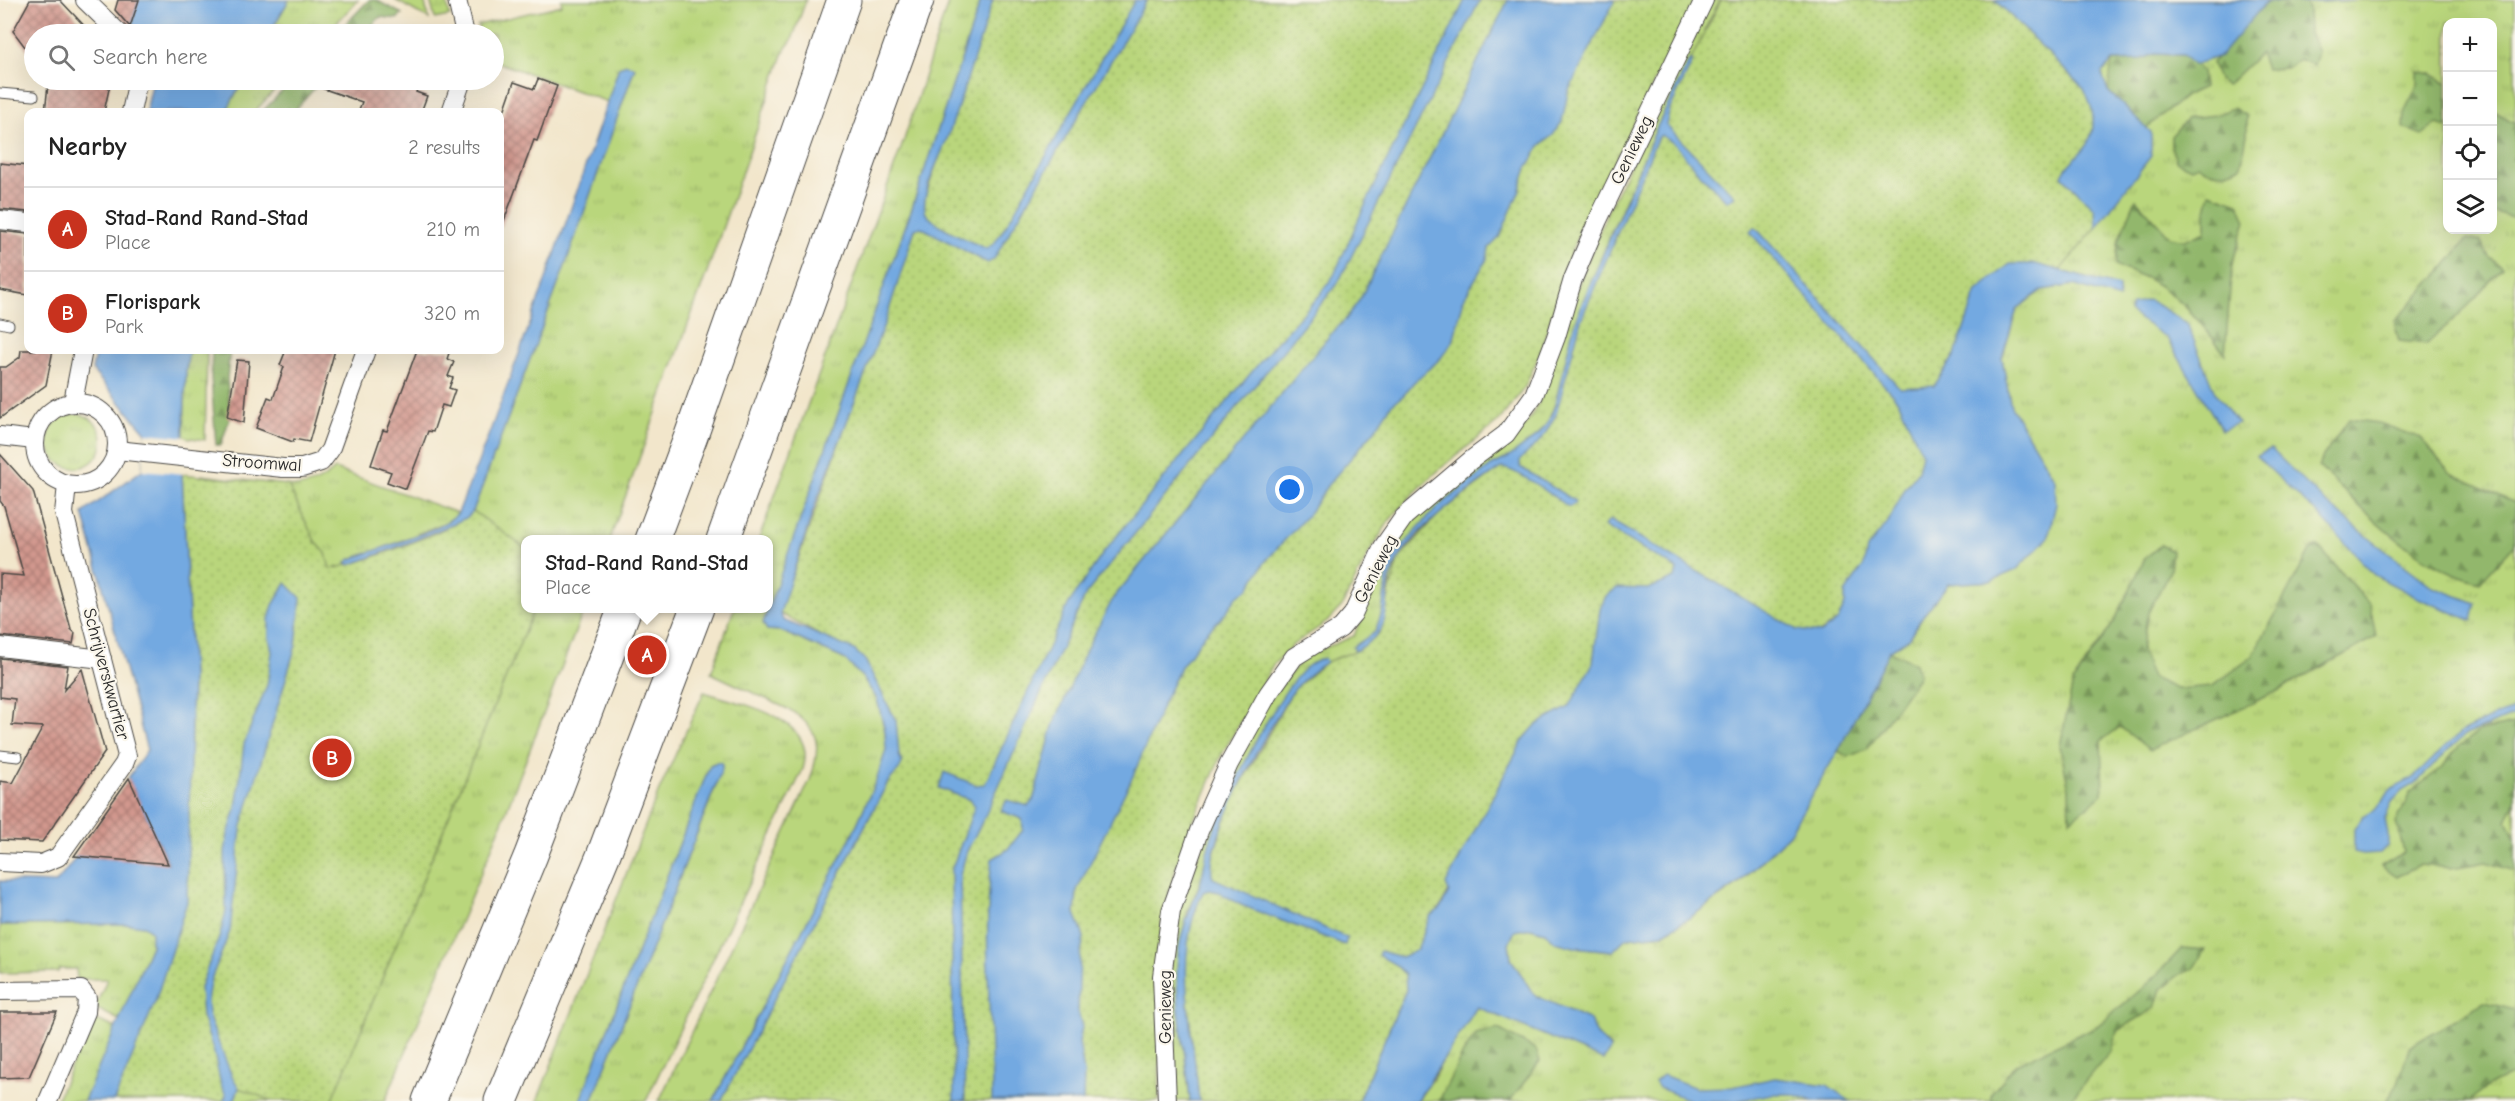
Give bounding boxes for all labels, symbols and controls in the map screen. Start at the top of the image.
map controls [2443,18,2497,234]
button: + [2443,18,2497,72]
search box [24,24,504,90]
icon: search [45,41,78,74]
text: Search here [93,44,208,70]
button: − [2443,72,2497,126]
street label: Genieweg [1606,112,1658,188]
button: locate [2443,126,2497,180]
text: Nearby [48,132,127,162]
text: 2 results [408,136,480,159]
button: layers [2443,180,2497,234]
text: Stad-Rand Rand-Stad [105,205,308,231]
text: A [62,218,73,241]
text: 210 m [426,218,480,241]
text: Place [105,231,151,254]
text: Florispark [105,289,200,315]
text: B [61,302,74,325]
text: 320 m [424,302,480,325]
text: Park [105,315,143,338]
street label: Stroomwal [222,450,302,476]
your location [1275,475,1304,504]
street label: Genieweg [1350,531,1402,607]
popup [521,535,773,613]
text: Stad-Rand Rand-Stad [545,550,749,576]
text: Place [545,576,591,599]
street label: Schrijverskwartier [78,606,134,743]
pin: A [628,632,666,678]
pin: B [312,736,352,780]
street label: Genieweg [1155,970,1176,1044]

